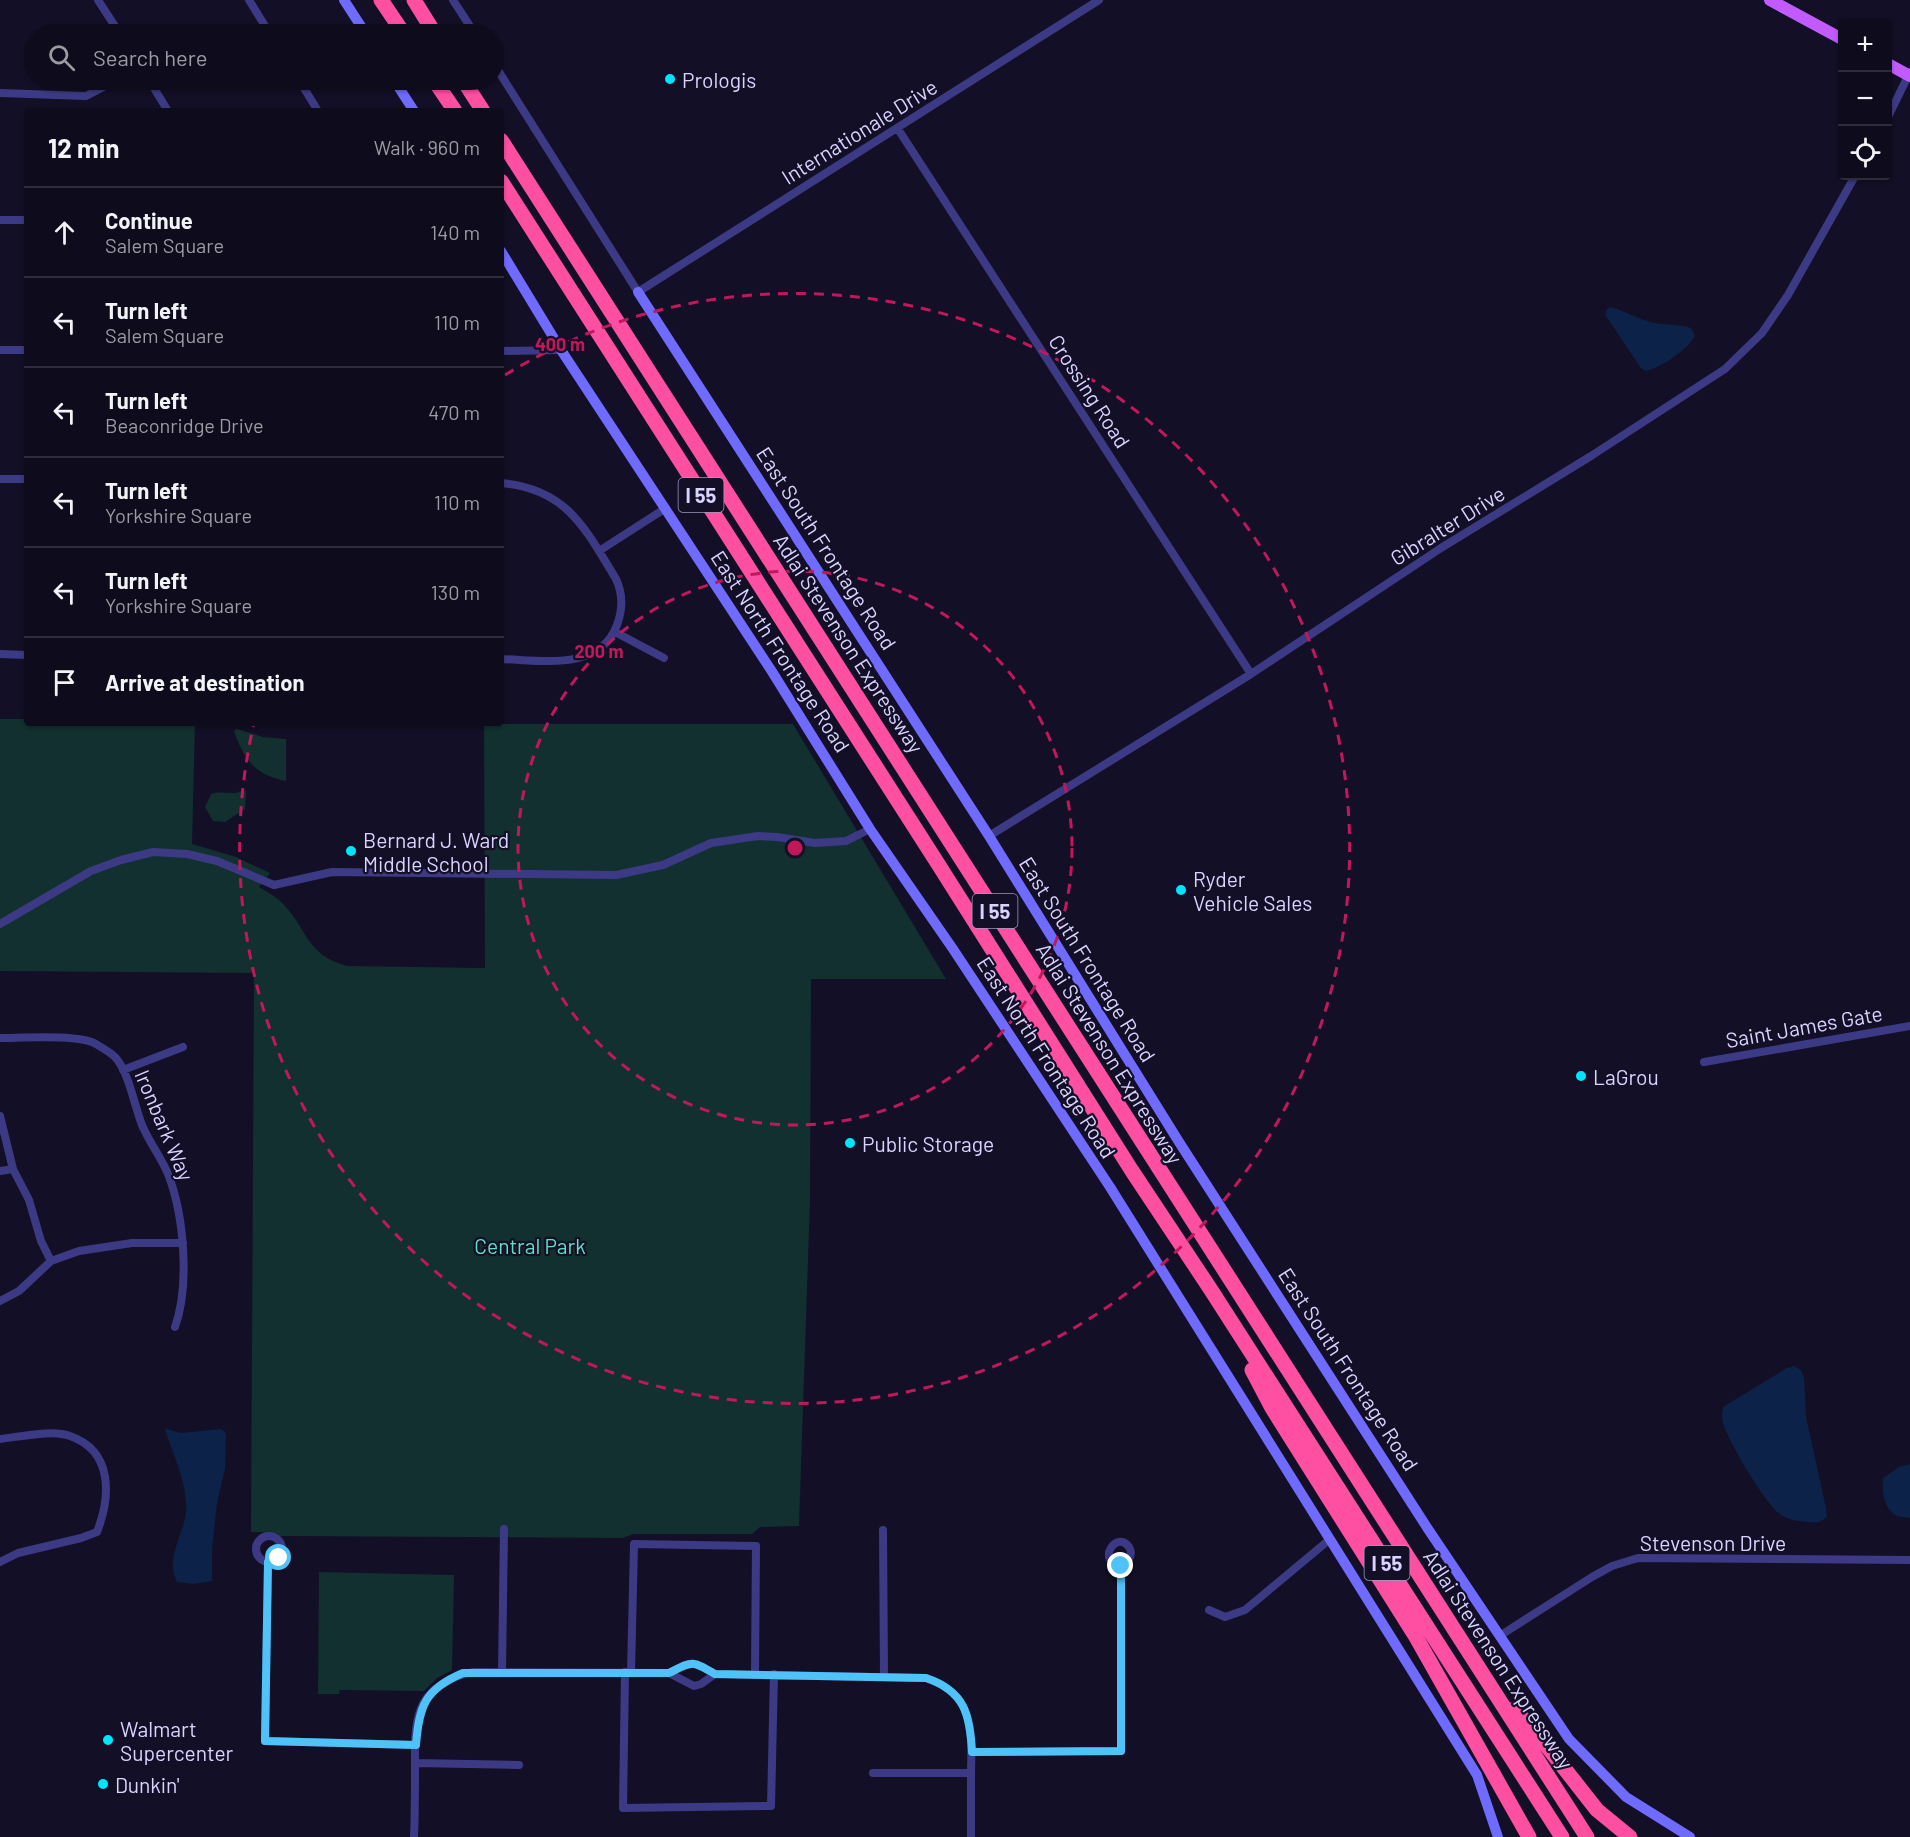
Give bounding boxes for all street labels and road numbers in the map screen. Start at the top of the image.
street label: Internationale Drive [777,73,941,189]
street label: Crossing Road [1044,330,1136,452]
street label: East South Frontage Road [752,442,902,654]
road number: I 55 [678,478,724,512]
street label: Gibralter Drive [1385,480,1509,570]
street label: Adlai Stevenson Expressway [769,529,929,757]
street label: East North Frontage Road [706,545,856,757]
street label: East South Frontage Road [1015,852,1161,1066]
road number: I 55 [972,894,1018,928]
street label: Adlai Stevenson Expressway [1032,938,1189,1168]
street label: East North Frontage Road [972,951,1122,1163]
street label: Saint James Gate [1724,1000,1884,1052]
street label: Ironbark Way [130,1066,200,1184]
street label: East South Frontage Road [1274,1263,1424,1475]
street label: Stevenson Drive [1640,1530,1786,1555]
street label: Adlai Stevenson Expressway [1419,1545,1579,1773]
road number: I 55 [1364,1546,1410,1580]

